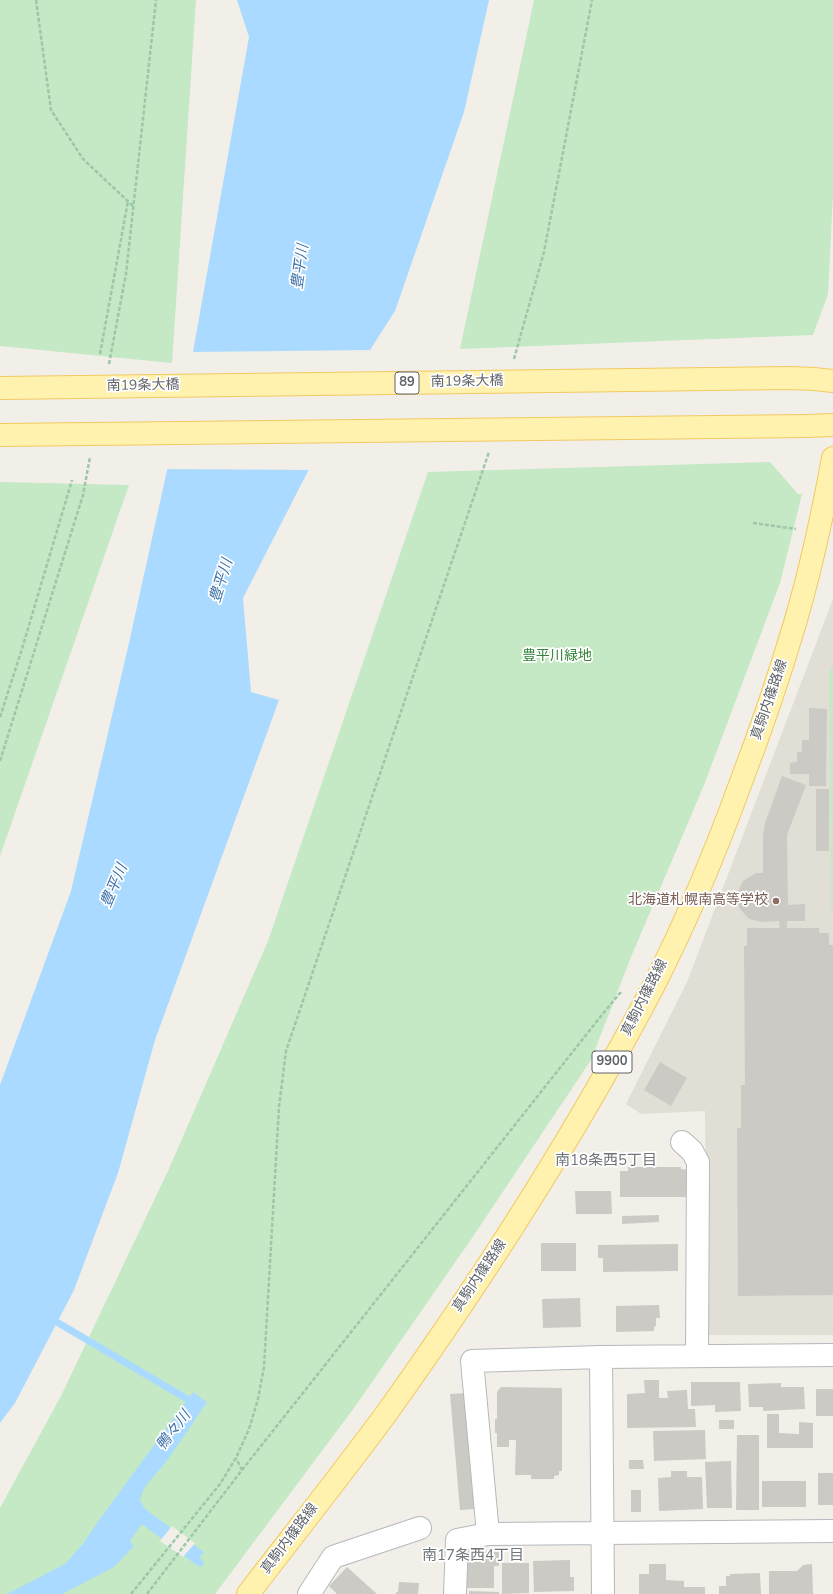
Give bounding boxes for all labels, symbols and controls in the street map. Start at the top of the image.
water label: 豊平川 [289,243,313,291]
road number: 89 [395,372,419,394]
street label: 南19条大橋 [430,373,504,391]
street label: 南19条大橋 [106,377,180,395]
water label: 豊平川 [207,557,237,605]
park label: 豊平川緑地 [522,649,592,665]
street label: 真駒内篠路線 [748,658,792,742]
water label: 豊平川 [98,862,132,910]
place label: 北海道札幌南高等学校 [628,893,768,909]
marker: 北海道札幌南高等学校 [771,896,781,906]
street label: 真駒内篠路線 [618,957,672,1039]
road number: 9900 [592,1051,632,1073]
district label: 南18条西5丁目 [555,1152,657,1170]
street label: 真駒内篠路線 [450,1236,510,1316]
water label: 鴨々川 [153,1408,195,1454]
street label: 真駒内篠路線 [258,1500,322,1578]
district label: 南17条西4丁目 [422,1547,524,1565]

